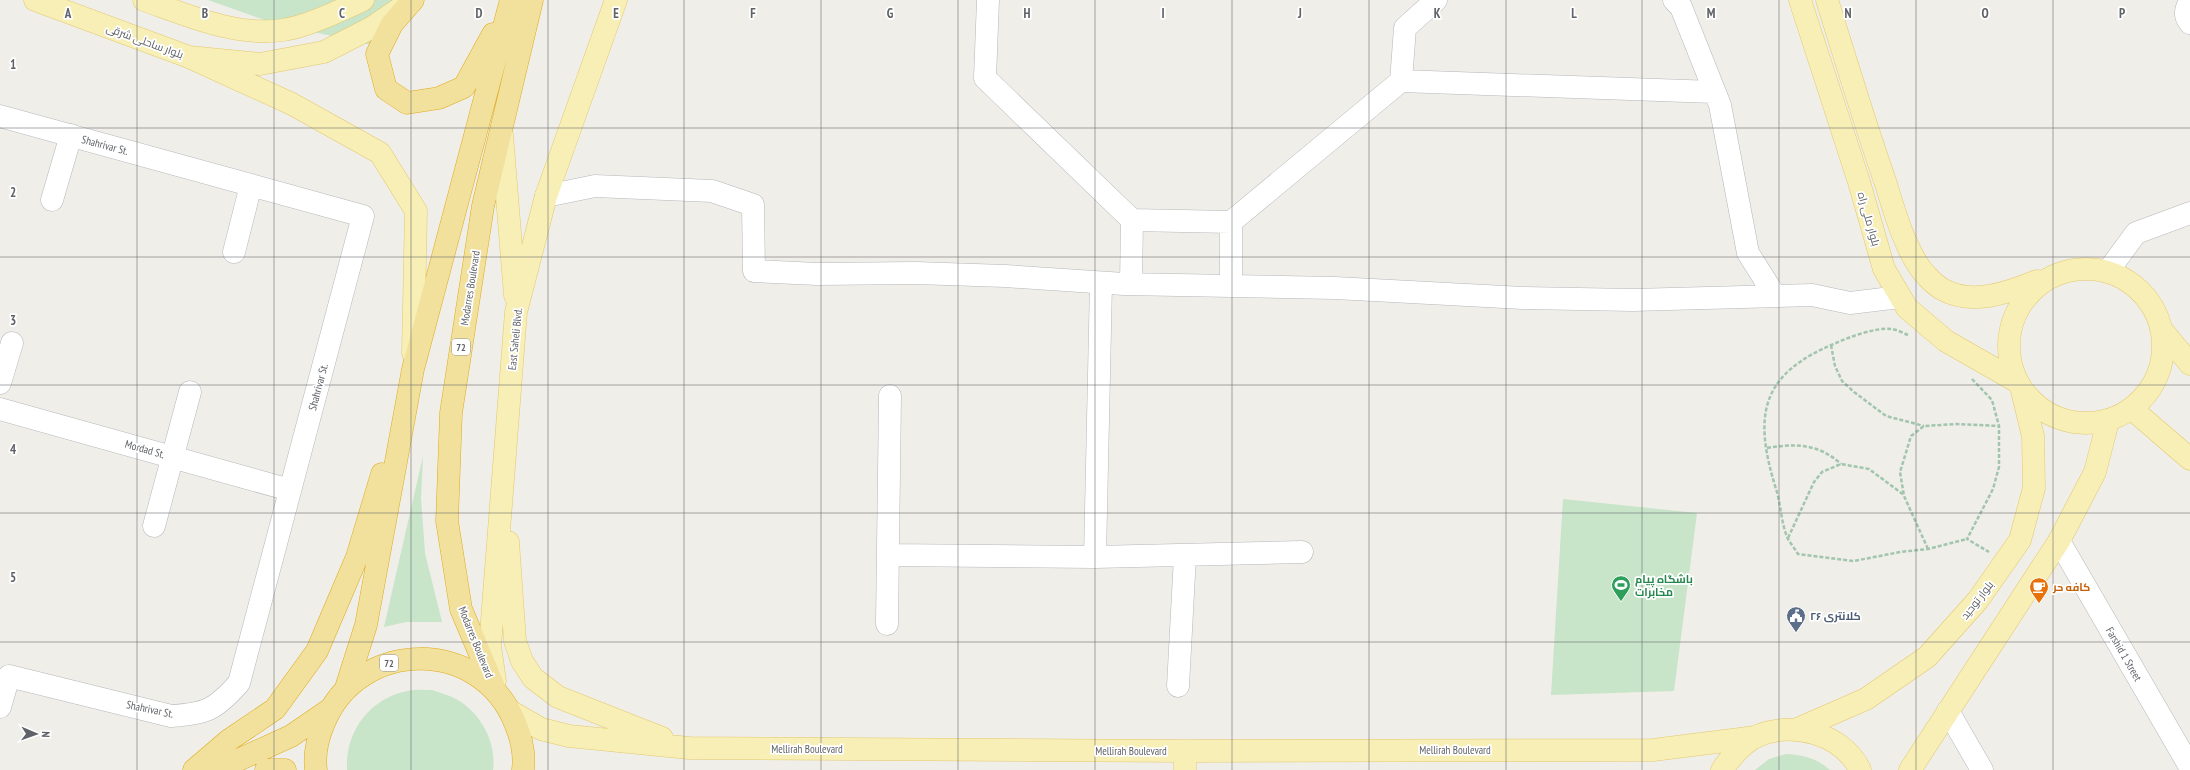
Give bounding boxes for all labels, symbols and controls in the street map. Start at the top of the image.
text: A [64,5,72,22]
text: B [202,5,208,22]
text: C [339,5,345,22]
text: D [476,5,483,22]
text: E [613,5,619,22]
text: F [750,5,756,22]
text: G [887,5,894,22]
text: H [1024,5,1031,22]
text: I [1161,5,1165,22]
text: J [1297,5,1302,22]
text: K [1434,5,1441,22]
text: L [1571,5,1577,22]
text: M [1707,5,1716,22]
text: N [1844,5,1852,22]
text: O [1981,5,1989,22]
text: P [2119,5,2125,22]
street label: بلوار ساحلی شرقی [104,21,186,61]
text: 1 [10,56,16,73]
street label: Shahrivar St. [80,132,130,158]
text: 2 [10,184,16,201]
street label: بلوار ملی راه [1855,190,1883,248]
street label: Modarres Boulevard [457,249,483,326]
street label: East Saheli Blvd. [505,307,525,371]
text: 3 [10,312,16,329]
road number: 72 [452,339,470,355]
street label: Shahrivar St. [305,362,331,412]
street label: Mordad St. [123,437,167,461]
text: 4 [10,441,17,458]
text: 5 [10,569,16,586]
place label: باشگاه پیام مخابرات [1635,572,1693,599]
sports icon: باشگاه پیام مخابرات [1610,574,1632,602]
cafe icon: کافه حر [2028,576,2050,604]
street label: بلوار توحید [1958,578,1997,622]
place label: کافه حر [2052,580,2090,594]
street label: Modarres Boulevard [455,604,497,680]
public building icon: کلانتری ۲۶ [1785,605,1807,633]
place label: کلانتری ۲۶ [1810,609,1861,623]
street label: Farshid 1 Street [2103,624,2145,684]
road number: 72 [380,655,398,671]
street label: Shahrivar St. [125,697,175,721]
north arrow [16,714,56,754]
text: N [39,731,53,738]
street label: Mellirah Boulevard [771,742,843,756]
street label: Mellirah Boulevard [1419,743,1491,757]
street label: Mellirah Boulevard [1095,744,1167,758]

